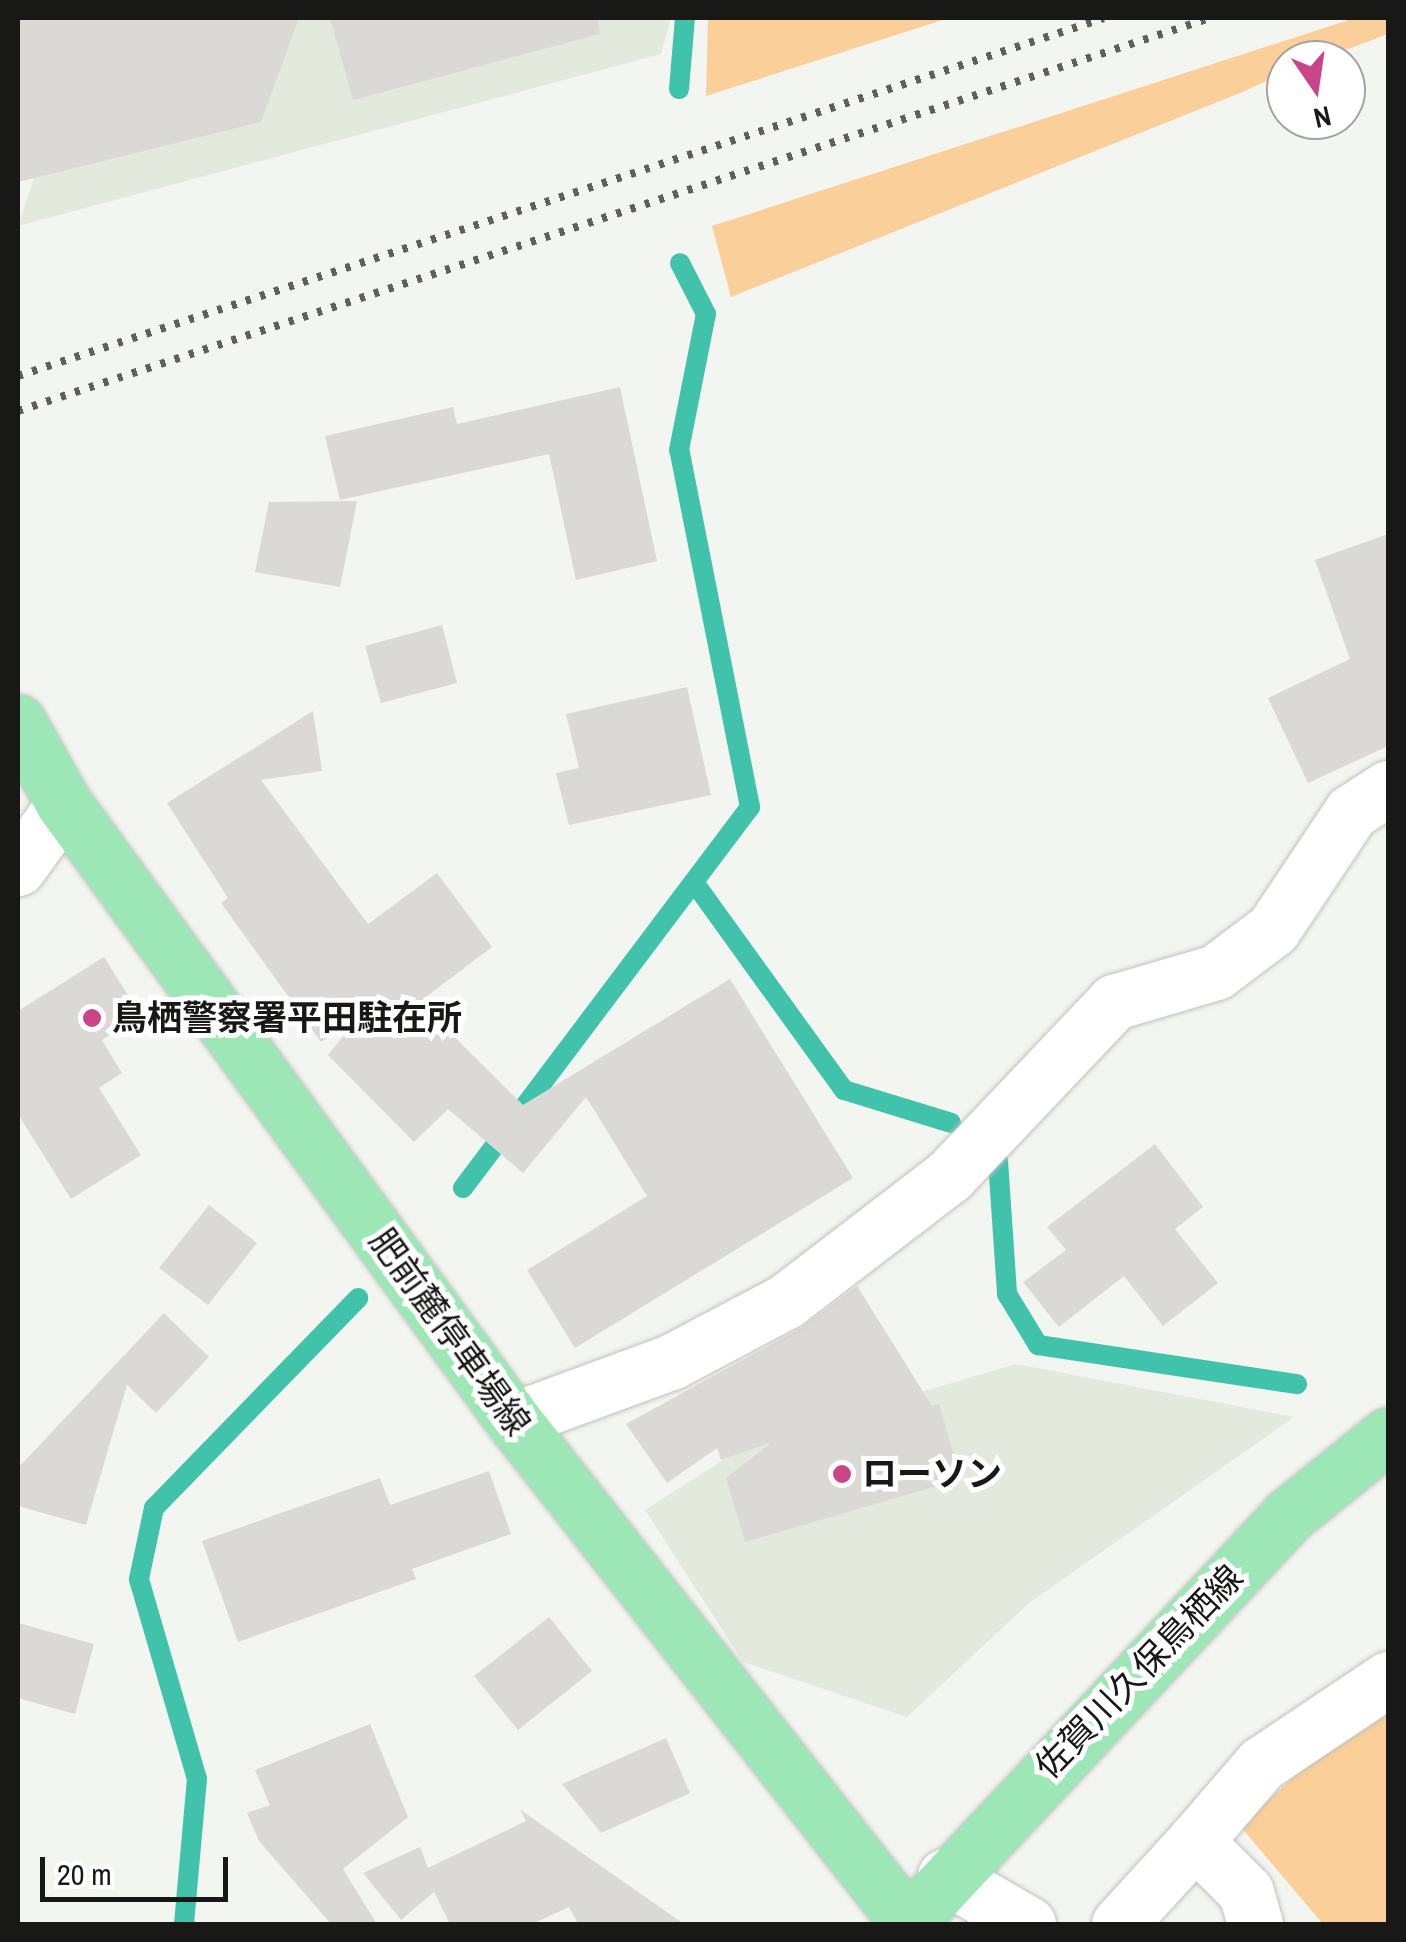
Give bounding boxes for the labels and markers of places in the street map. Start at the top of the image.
place label: 鳥栖警察署平田駐在所 [112,997,462,1039]
marker: 鳥栖警察署平田駐在所 [81,1007,103,1029]
place label: ローソン [862,1453,1002,1495]
marker: ローソン [831,1463,853,1485]

